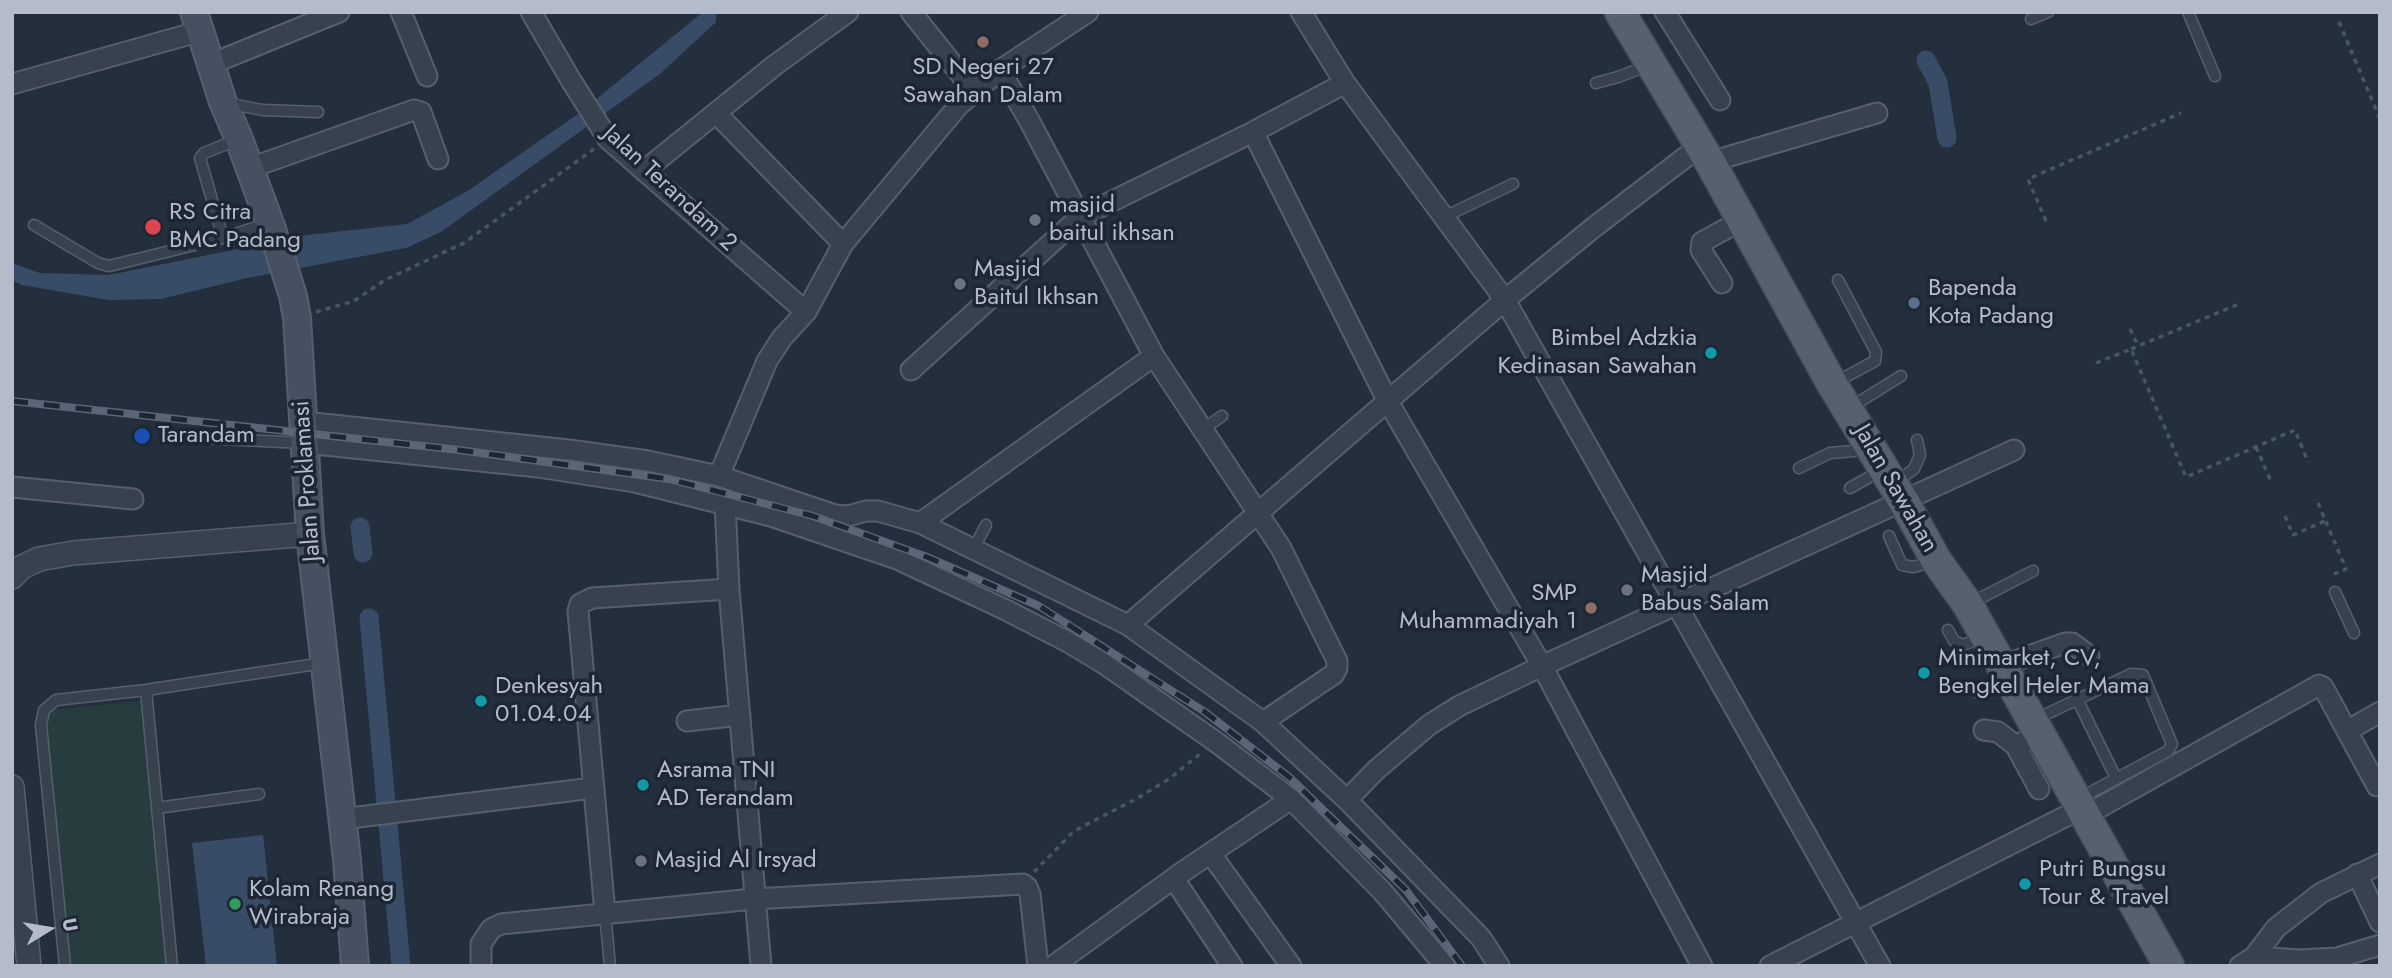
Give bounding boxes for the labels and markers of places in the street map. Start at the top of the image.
marker: SD Negeri 27 Sawahan Dalam [975,34,991,50]
place label: SD Negeri 27 Sawahan Dalam [903,54,1063,110]
place label: masjid baitul ikhsan [1049,192,1175,248]
place label: RS Citra BMC Padang [169,199,301,255]
marker: masjid baitul ikhsan [1027,212,1043,228]
marker: RS Citra BMC Padang [143,217,163,237]
place label: Masjid Baitul Ikhsan [974,256,1099,312]
place label: Bapenda Kota Padang [1928,275,2054,331]
marker: Masjid Baitul Ikhsan [952,276,968,292]
marker: Bapenda Kota Padang [1906,295,1922,311]
place label: Bimbel Adzkia Kedinasan Sawahan [1498,325,1697,381]
marker: Bimbel Adzkia Kedinasan Sawahan [1703,345,1719,361]
place label: Tarandam [158,422,255,450]
marker: Tarandam [132,426,152,446]
place label: Masjid Babus Salam [1641,562,1770,618]
place label: SMP Muhammadiyah 1 [1399,580,1577,636]
marker: Masjid Babus Salam [1619,582,1635,598]
marker: SMP Muhammadiyah 1 [1583,600,1599,616]
place label: Minimarket, CV, Bengkel Heler Mama [1938,645,2149,701]
marker: Minimarket, CV, Bengkel Heler Mama [1916,665,1932,681]
place label: Denkesyah 01.04.04 [495,673,603,729]
marker: Denkesyah 01.04.04 [473,693,489,709]
place label: Asrama TNI AD Terandam [657,757,794,813]
marker: Asrama TNI AD Terandam [635,777,651,793]
place label: Masjid Al Irsyad [655,847,817,875]
marker: Masjid Al Irsyad [633,853,649,869]
place label: Putri Bungsu Tour & Travel [2039,856,2169,912]
place label: Kolam Renang Wirabraja [249,876,394,932]
marker: Putri Bungsu Tour & Travel [2017,876,2033,892]
marker: Kolam Renang Wirabraja [227,896,243,912]

